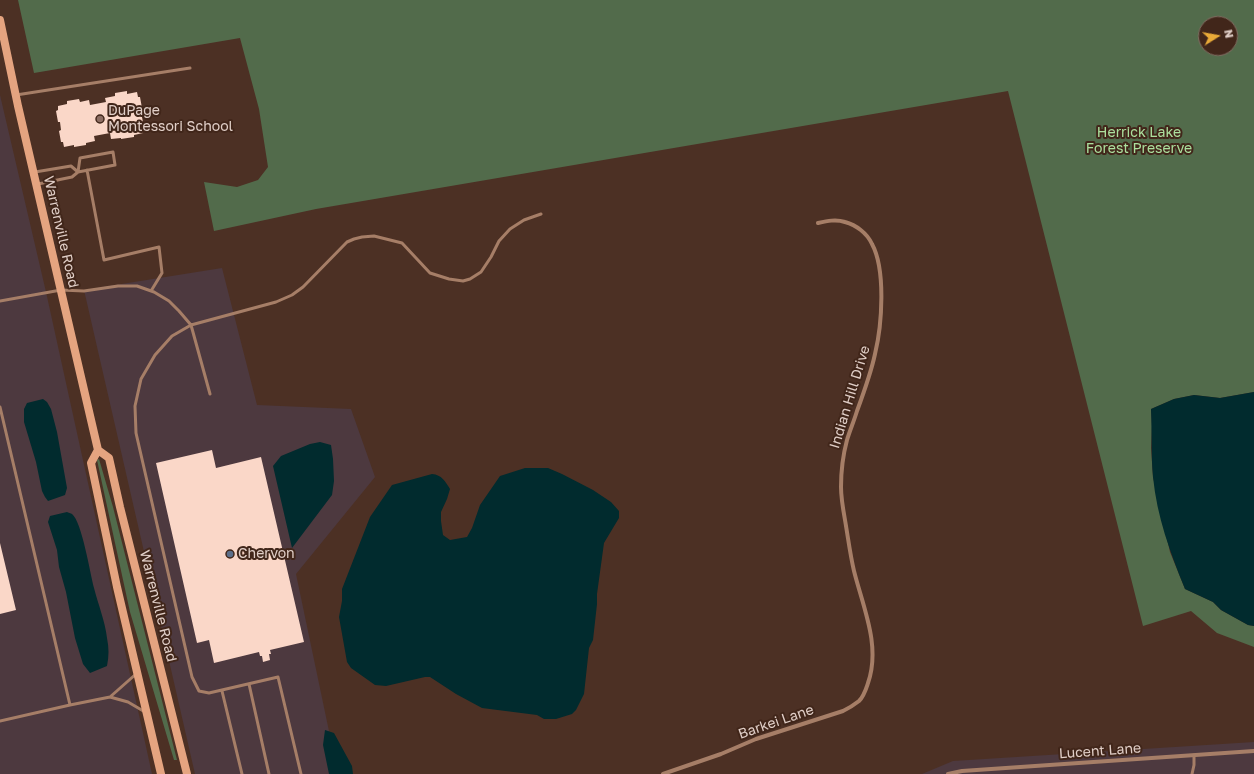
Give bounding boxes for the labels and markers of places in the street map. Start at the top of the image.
place label: DuPage Montessori School [108,103,233,136]
marker: DuPage Montessori School [95,114,105,124]
place label: Chervon [238,546,295,562]
marker: Chervon [225,549,235,559]

